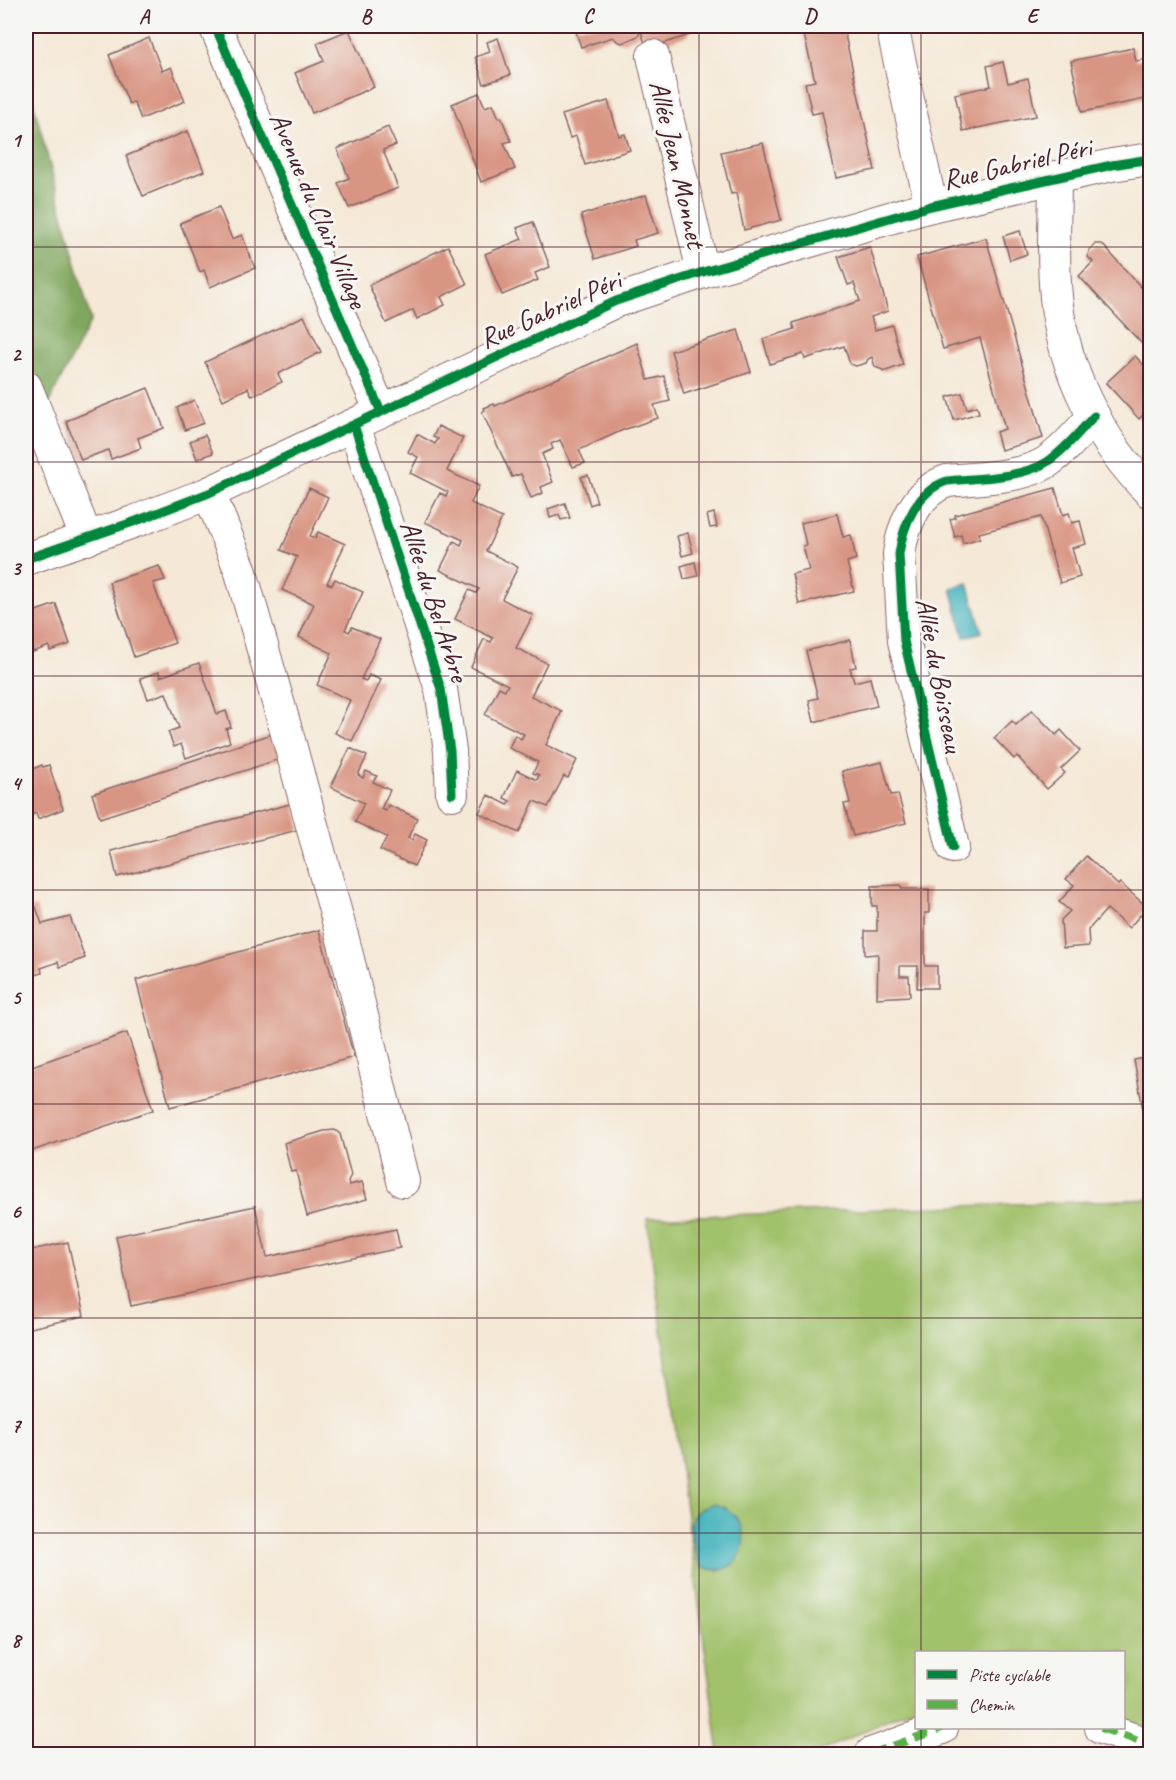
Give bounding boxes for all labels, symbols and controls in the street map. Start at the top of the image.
text: A [139,4,151,29]
text: B [361,4,373,29]
text: C [583,4,595,29]
text: D [804,4,818,29]
text: E [1027,4,1041,29]
street label: Allée Jean Monnet [642,77,715,254]
street label: Avenue du Clair Village [262,107,377,315]
text: 1 [12,128,23,153]
street label: Rue Gabriel Péri [939,128,1098,197]
street label: Rue Gabriel Péri [474,261,630,356]
text: 2 [12,342,23,367]
street label: Allée du Bel Arbre [393,516,478,688]
text: 3 [12,556,23,581]
street label: Allée du Boisseau [908,595,972,757]
text: 4 [12,771,24,796]
text: 5 [12,985,23,1010]
text: 6 [11,1199,22,1224]
text: 7 [12,1413,23,1438]
text: 8 [12,1628,24,1653]
legend [915,1651,1125,1729]
text: Piste cyclable [969,1664,1051,1686]
text: Chemin [969,1694,1015,1716]

